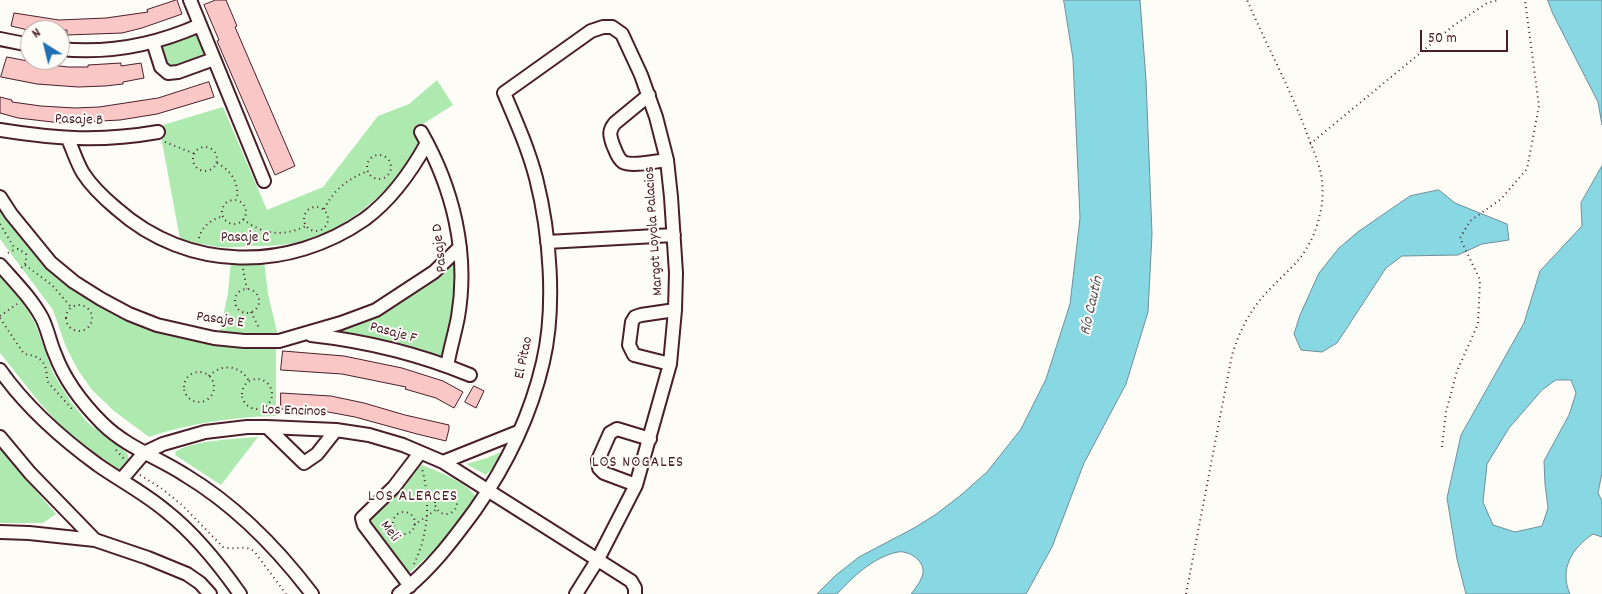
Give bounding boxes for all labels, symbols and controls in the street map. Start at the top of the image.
north arrow [20,20,70,70]
scale bar [1422,20,1510,52]
text: N [28,24,45,44]
text: 50 m [1428,28,1457,50]
street label: Pasaje B [55,111,103,131]
street label: Margot Loyola Palacios [642,166,668,296]
street label: Pasaje D [429,223,453,273]
street label: Pasaje C [221,230,269,248]
water label: Río Cautín [1077,275,1109,337]
street label: Pasaje E [195,309,245,333]
street label: Pasaje F [368,319,418,349]
street label: El Pitao [512,335,538,381]
street label: Los Encinos [261,402,327,422]
district label: LOS NOGALES [591,454,685,474]
district label: LOS ALERCES [367,488,459,508]
street label: Meli [375,518,403,546]

